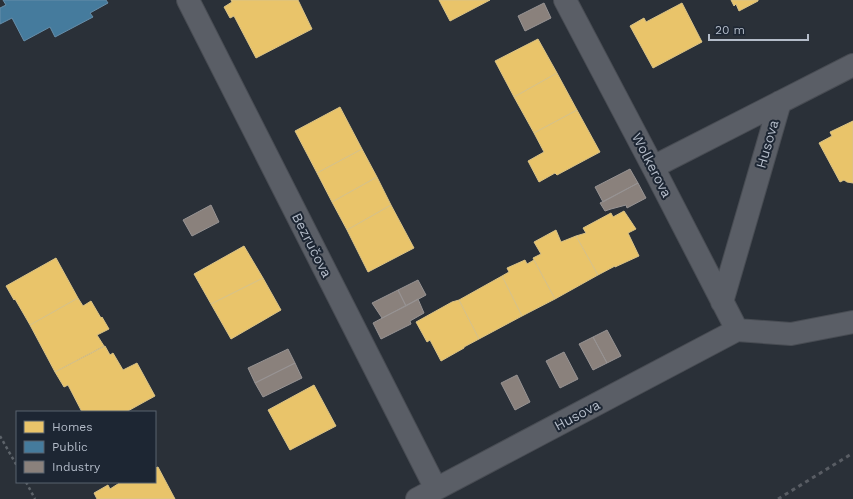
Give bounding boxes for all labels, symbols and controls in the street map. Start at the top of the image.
scale bar [709,16,808,42]
text: 20 m [715,23,745,37]
street label: Husova [752,118,782,170]
street label: Wolkerova [629,130,675,200]
street label: Bezručova [289,210,335,280]
street label: Husova [551,396,603,434]
legend [16,411,156,483]
text: Homes [52,420,93,434]
text: Public [52,440,88,454]
text: Industry [52,460,101,474]

